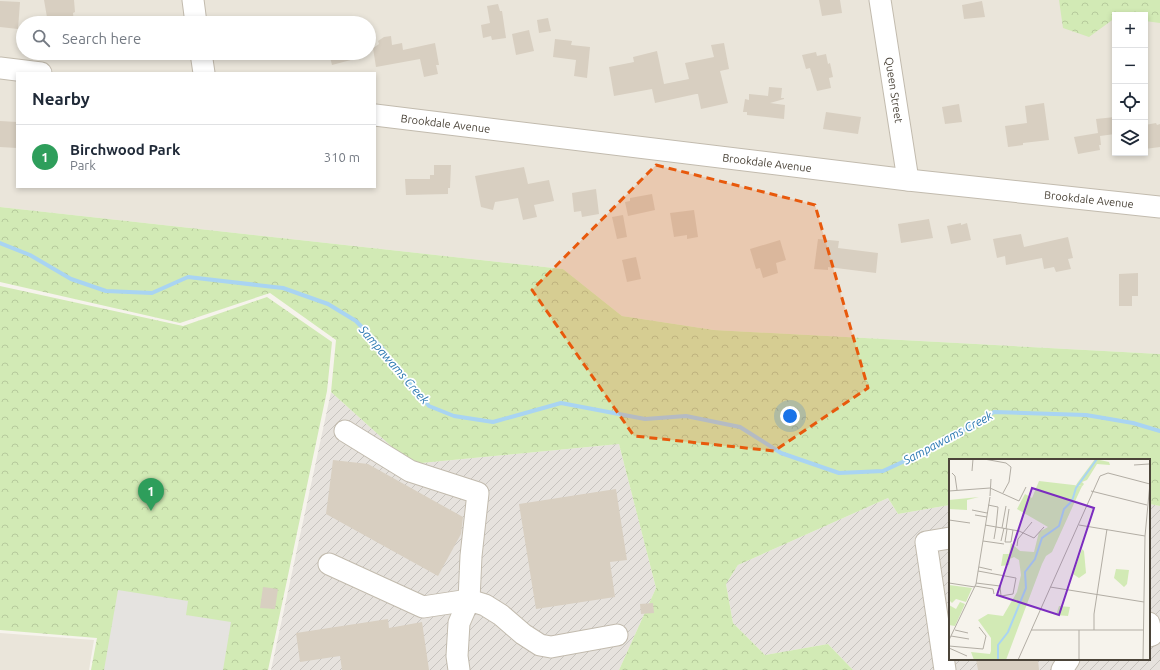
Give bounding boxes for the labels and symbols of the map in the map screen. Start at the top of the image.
street label: Queen Street [883,56,905,124]
street label: Brookdale Avenue [400,112,491,135]
street label: Brookdale Avenue [722,151,813,174]
street label: Brookdale Avenue [1044,189,1134,210]
water label: Sampawams Creek [356,322,432,407]
your location [780,406,800,426]
water label: Sampawams Creek [900,408,995,467]
inset map [949,459,1150,660]
pin: 1 [138,478,164,511]

